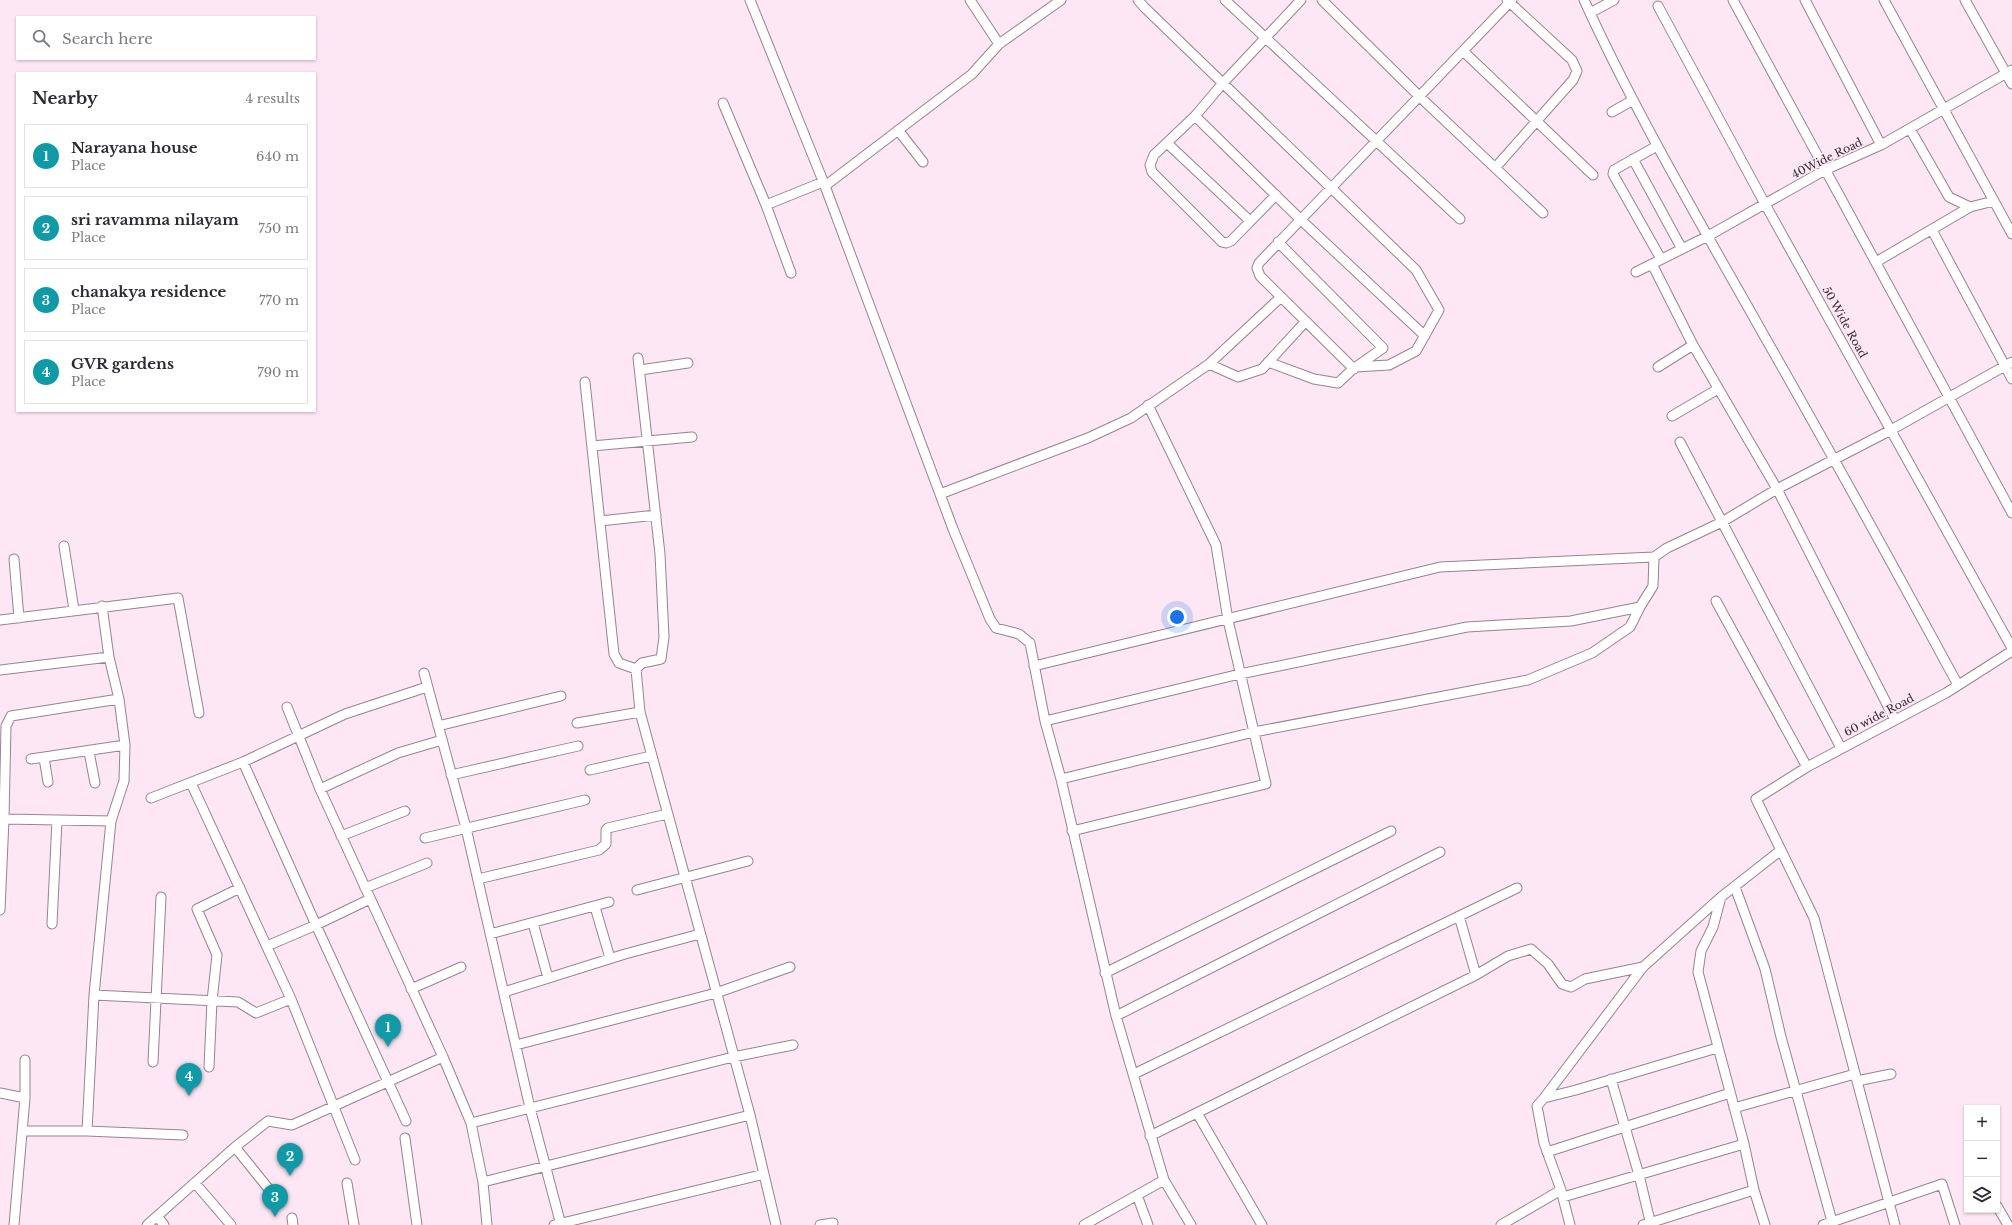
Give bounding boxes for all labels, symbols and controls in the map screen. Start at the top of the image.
search box [16,16,316,60]
icon: search [30,27,52,49]
text: Search here [62,29,153,48]
text: Nearby [32,88,98,109]
text: 4 results [246,90,300,107]
street label: 40Wide Road [1789,135,1865,181]
text: Narayana house [71,138,198,157]
text: 1 [43,148,49,165]
text: 640 m [256,148,299,165]
text: Place [71,157,106,174]
text: sri ravamma nilayam [71,210,239,229]
text: 2 [42,220,50,237]
text: 750 m [258,220,299,237]
text: Place [71,229,106,246]
text: chanakya residence [71,282,226,301]
street label: 50 Wide Road [1820,284,1871,361]
text: 3 [42,292,50,309]
text: 770 m [259,292,299,309]
text: Place [71,301,106,318]
text: GVR gardens [71,354,174,373]
text: 4 [42,364,50,381]
text: 790 m [257,364,299,381]
text: Place [71,373,106,390]
your location [1167,607,1187,627]
street label: 60 wide Road [1842,690,1917,739]
pin: 1 [375,1014,401,1047]
pin: 4 [176,1063,202,1096]
map controls [1964,1105,2000,1213]
button: + [1964,1105,2000,1141]
button: − [1964,1141,2000,1177]
pin: 2 [277,1143,303,1176]
button: layers [1964,1177,2000,1213]
pin: 3 [262,1184,288,1217]

